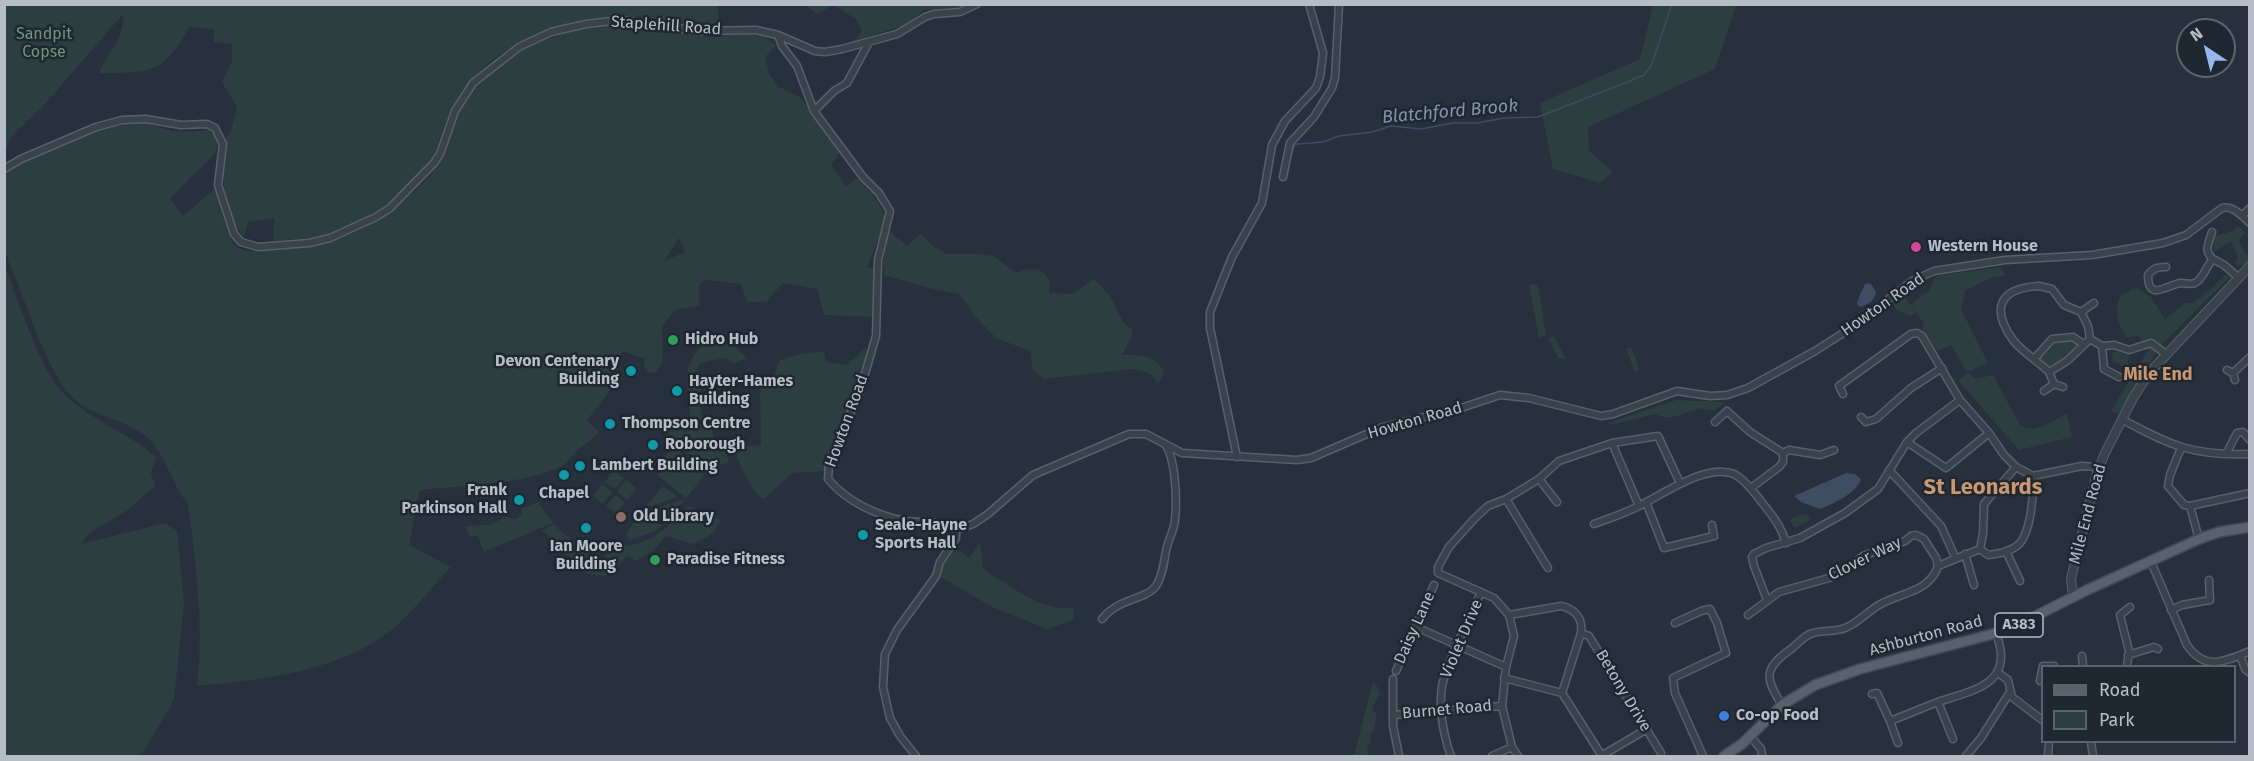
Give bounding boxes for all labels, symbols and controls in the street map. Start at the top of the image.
street label: Staplehill Road [610,13,722,39]
north arrow [2176,18,2236,78]
text: N [2187,24,2206,45]
park label: Sandpit Copse [16,25,72,63]
water label: Blatchford Brook [1381,95,1519,129]
place label: Western House [1928,237,2038,257]
marker: Western House [1909,240,1923,254]
street label: Howton Road [1838,269,1928,341]
place label: Hidro Hub [685,330,758,350]
marker: Hidro Hub [666,333,680,347]
place label: Devon Centenary Building [495,352,619,390]
marker: Devon Centenary Building [624,364,638,378]
district label: Mile End [2123,364,2193,386]
place label: Hayter-Hames Building [689,372,793,410]
street label: Howton Road [821,372,873,470]
marker: Hayter-Hames Building [670,384,684,398]
street label: Howton Road [1366,398,1464,444]
place label: Thompson Centre [622,414,750,434]
marker: Thompson Centre [603,417,617,431]
place label: Roborough [665,435,745,455]
marker: Roborough [646,438,660,452]
place label: Lambert Building [592,456,717,476]
marker: Lambert Building [573,459,587,473]
street label: Mile End Road [2065,462,2111,566]
marker: Chapel [557,468,571,482]
district label: St Leonards [1924,475,2042,501]
place label: Frank Parkinson Hall [402,481,507,519]
place label: Chapel [539,484,589,504]
marker: Frank Parkinson Hall [512,493,526,507]
place label: Old Library [633,507,714,527]
marker: Old Library [614,510,628,524]
place label: Seale-Hayne Sports Hall [875,516,967,554]
marker: Ian Moore Building [579,521,593,535]
marker: Seale-Hayne Sports Hall [856,528,870,542]
street label: Clover Way [1825,533,1905,585]
place label: Ian Moore Building [550,537,622,575]
place label: Paradise Fitness [667,550,785,570]
marker: Paradise Fitness [648,553,662,567]
street label: Daisy Lane [1391,589,1439,667]
street label: Violet Drive [1437,597,1487,681]
street label: Ashburton Road [1867,612,1985,660]
road number: A383 [1995,613,2043,637]
street label: Betony Drive [1591,647,1655,735]
legend [2041,665,2236,743]
text: Road [2099,679,2141,701]
street label: Burnet Road [1401,697,1493,723]
place label: Co-op Food [1736,706,1819,726]
marker: Co-op Food [1717,709,1731,723]
text: Park [2099,709,2134,731]

